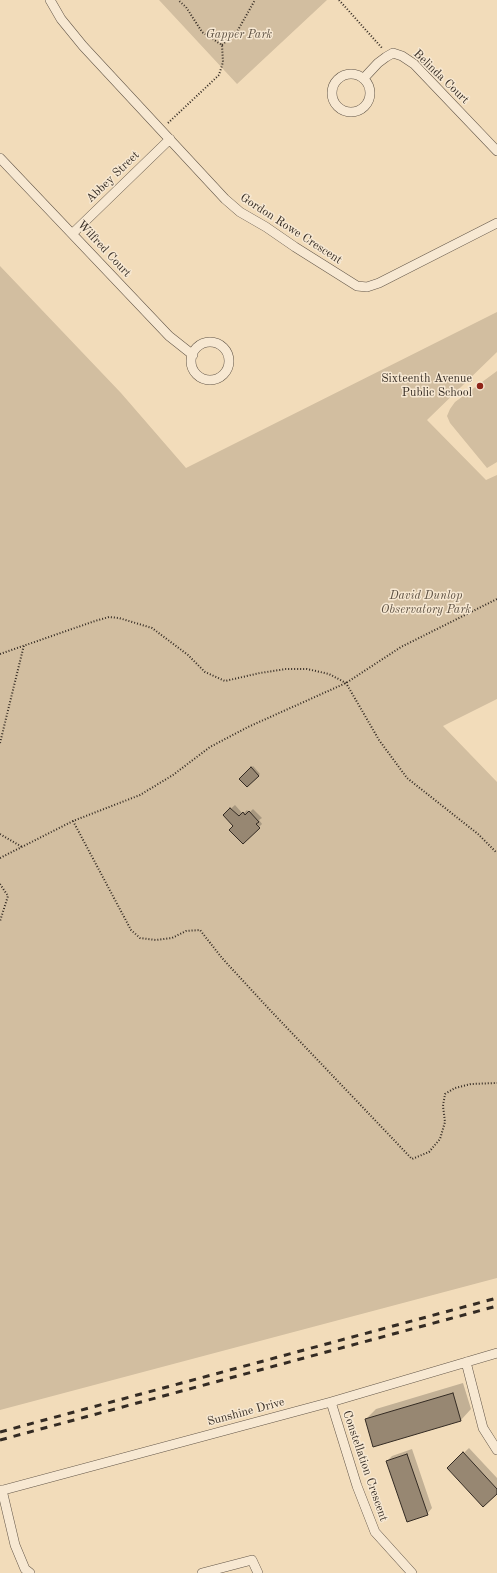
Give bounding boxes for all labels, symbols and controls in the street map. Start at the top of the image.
park label: Gapper Park [206,28,272,42]
street label: Belinda Court [410,47,472,107]
street label: Abbey Street [83,148,143,206]
street label: Gordon Rowe Crescent [237,191,345,267]
street label: Wilfred Court [74,218,134,280]
place label: Sixteenth Avenue Public School [381,372,472,400]
marker: Sixteenth Avenue Public School [475,381,485,391]
park label: David Dunlop Observatory Park [381,589,471,617]
street label: Sunshine Drive [206,1395,286,1429]
street label: Constellation Crescent [339,1409,391,1523]

